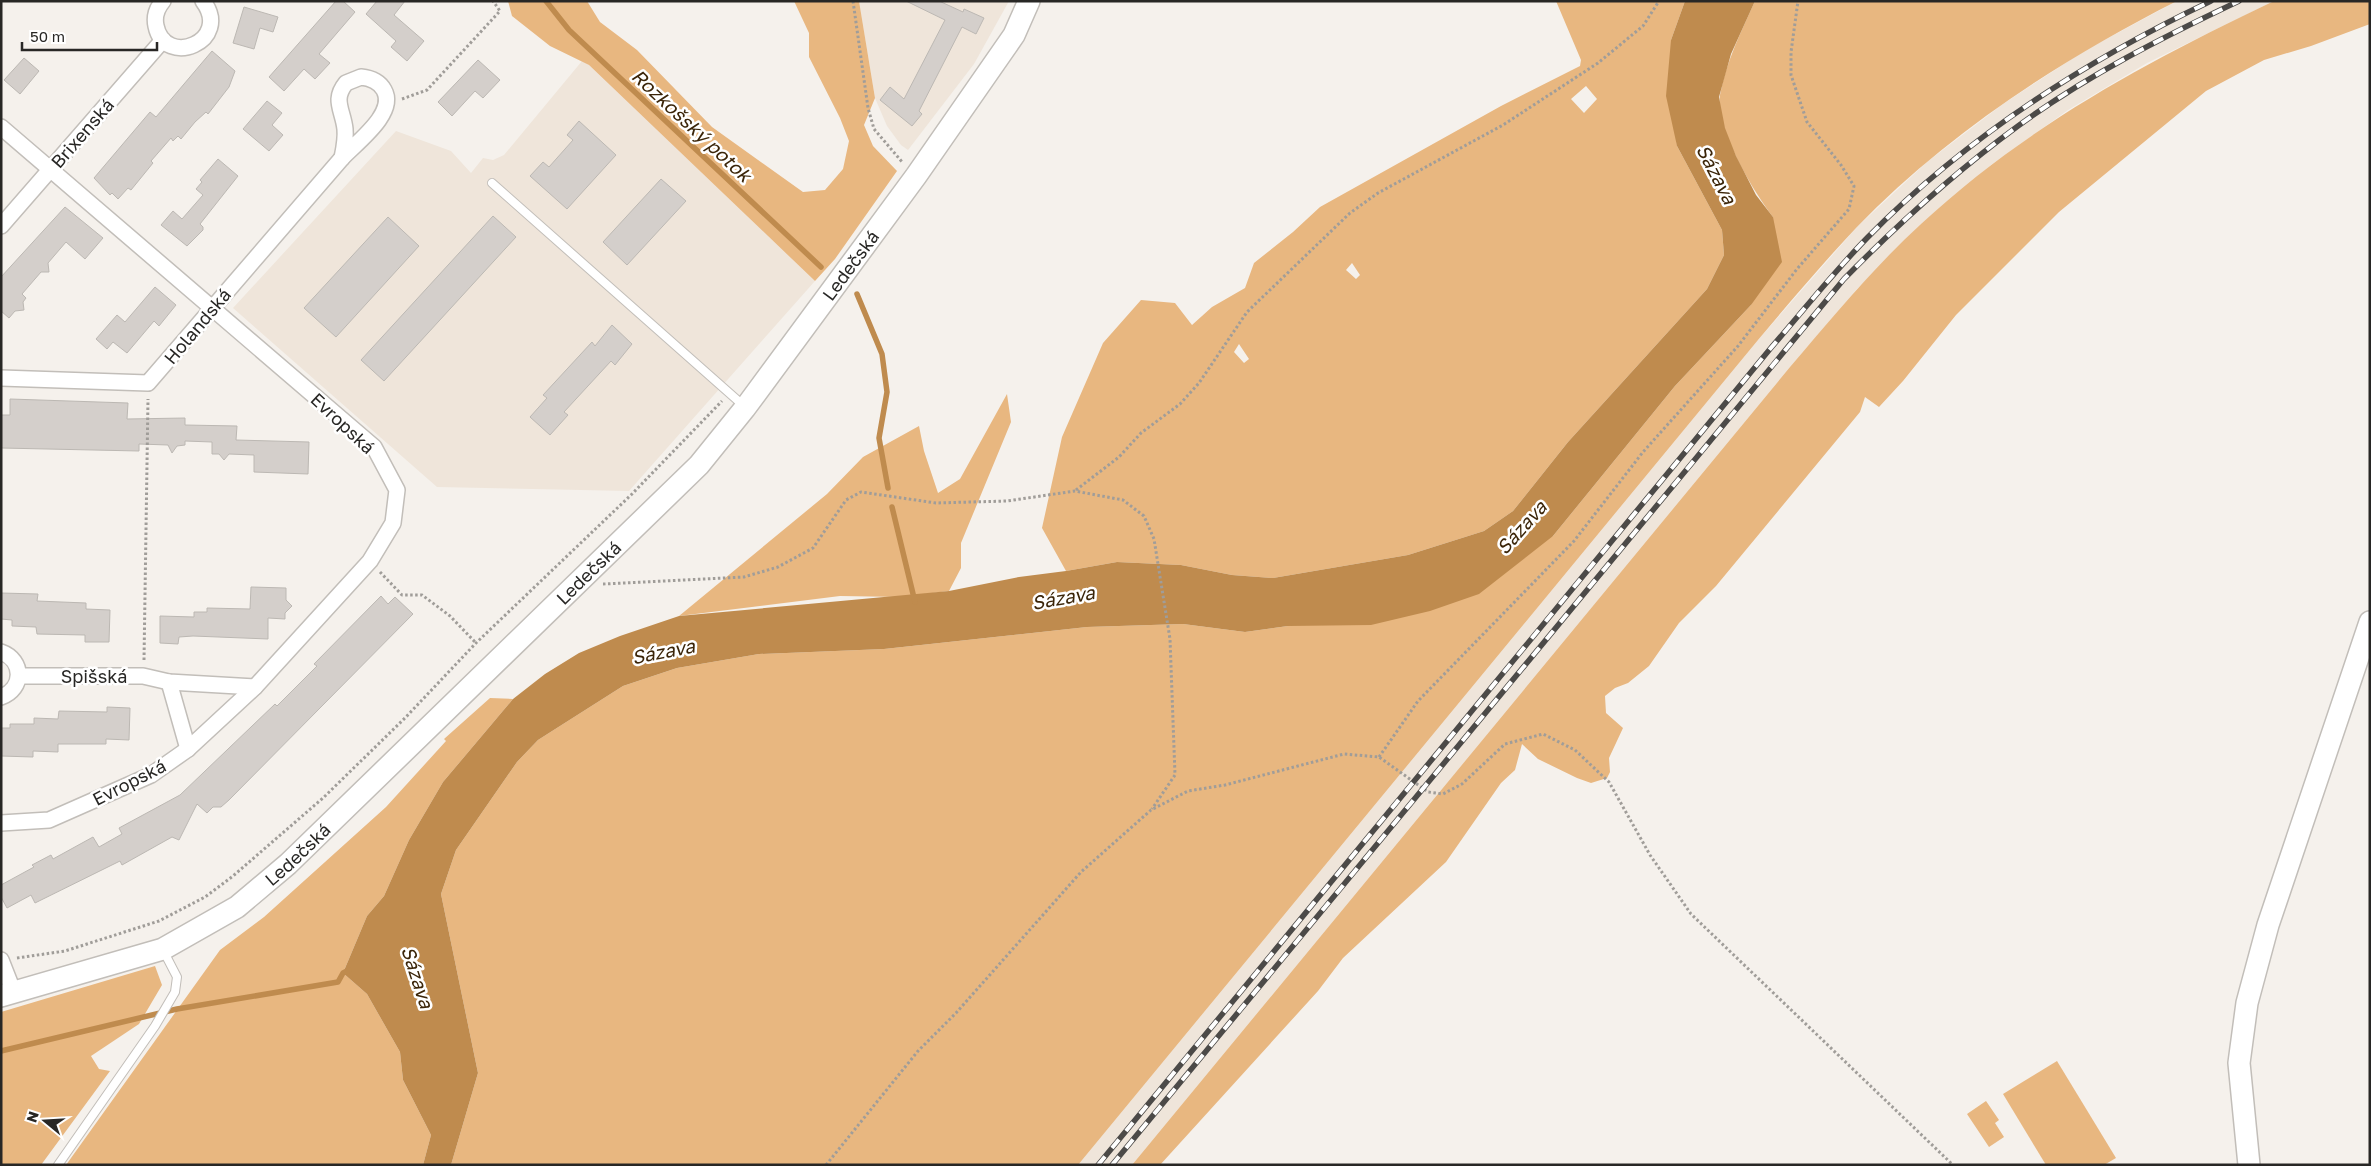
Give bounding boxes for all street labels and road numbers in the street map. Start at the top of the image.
street label: Brixenská [46,94,118,172]
street label: Ledečská [817,226,883,305]
street label: Holandská [159,284,235,368]
street label: Evropská [307,388,379,458]
street label: Ledečská [551,536,625,609]
street label: Spišská [61,665,127,687]
street label: Evropská [89,754,169,810]
street label: Ledečská [260,818,335,890]

